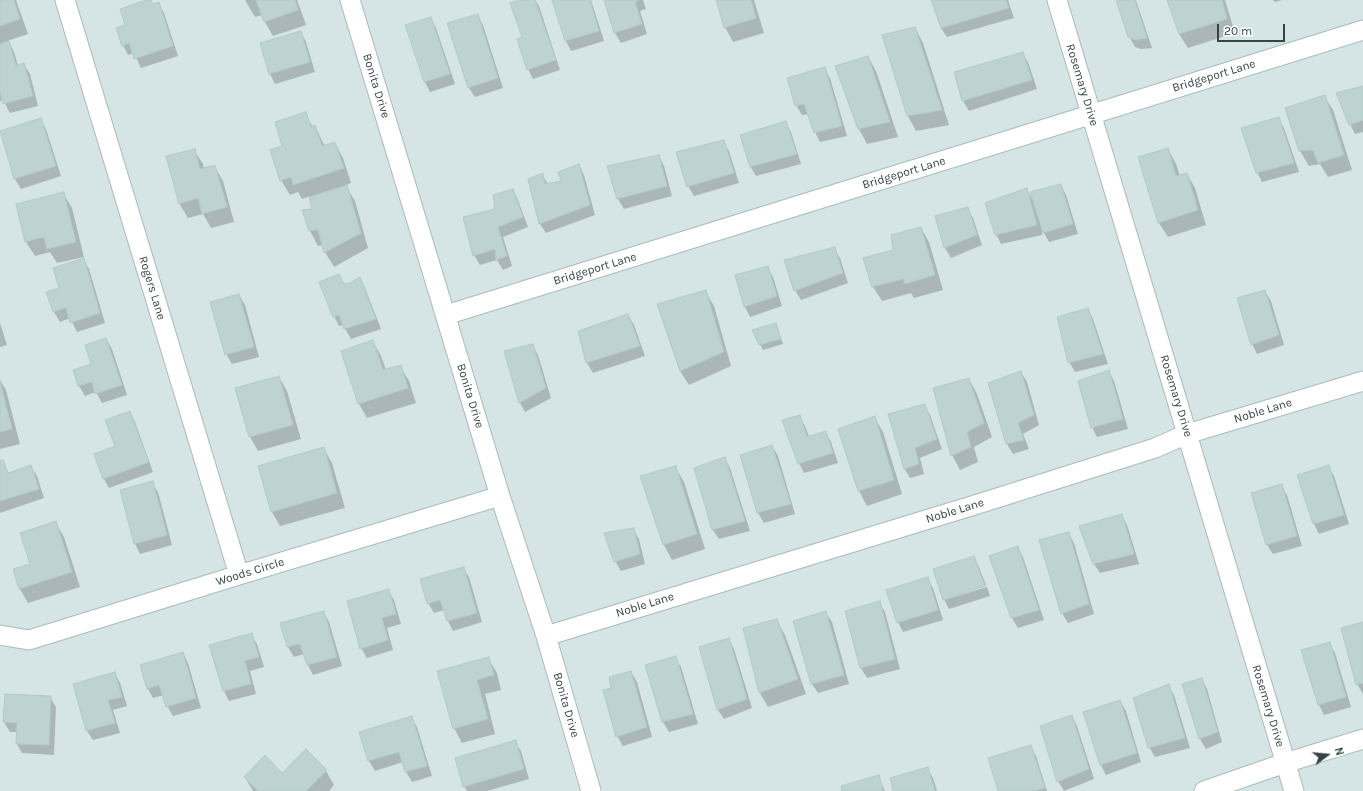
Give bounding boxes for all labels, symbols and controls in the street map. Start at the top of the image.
scale bar [1219,16,1287,42]
text: 20 m [1224,24,1252,38]
street label: Rosemary Drive [1063,42,1101,128]
street label: Bonita Drive [359,52,393,120]
street label: Bridgeport Lane [1171,56,1257,96]
street label: Bridgeport Lane [861,153,947,193]
street label: Bridgeport Lane [552,249,638,289]
street label: Rogers Lane [135,254,169,322]
street label: Rosemary Drive [1157,353,1195,439]
street label: Bonita Drive [453,362,487,430]
street label: Noble Lane [1232,395,1294,427]
street label: Noble Lane [924,495,986,527]
street label: Woods Circle [214,555,286,589]
street label: Noble Lane [614,589,676,621]
street label: Rosemary Drive [1249,663,1287,749]
street label: Bonita Drive [550,671,582,739]
north arrow [1307,735,1347,775]
text: N [1332,746,1346,757]

